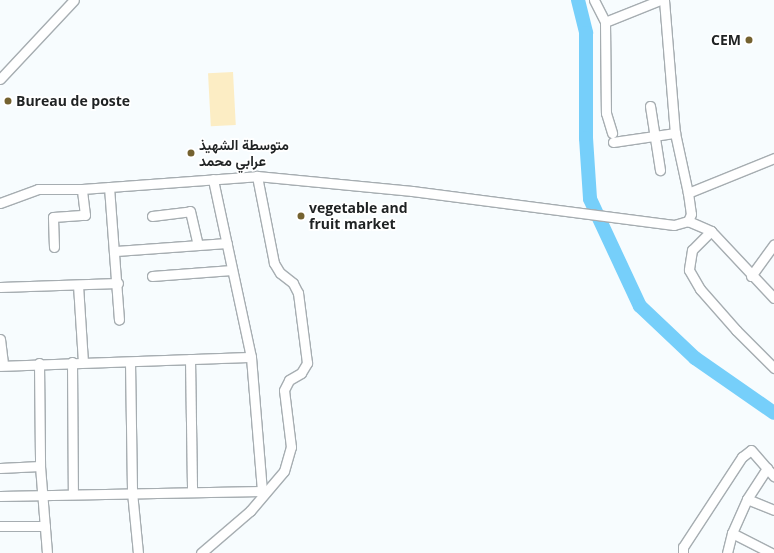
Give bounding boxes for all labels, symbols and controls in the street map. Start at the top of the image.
place label: CEM [711,32,741,48]
marker: CEM [744,35,754,45]
place label: Bureau de poste [16,93,130,109]
marker: Bureau de poste [3,96,13,106]
place label: متوسطة الشهيذ عرابي محمد [199,137,289,170]
marker: متوسطة الشهيذ عرابي محمد [186,148,196,158]
place label: vegetable and fruit market [309,200,408,232]
marker: vegetable and fruit market [296,211,306,221]

